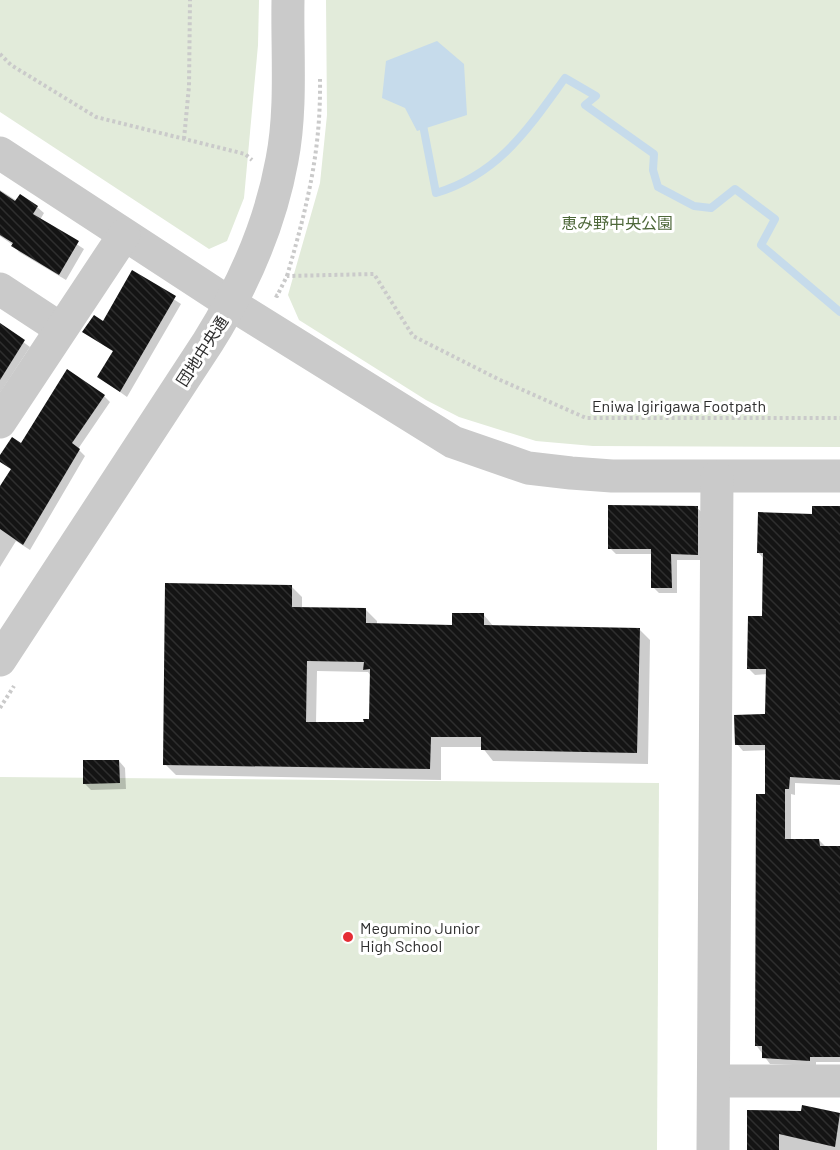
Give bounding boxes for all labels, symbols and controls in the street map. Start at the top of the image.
park label: 恵み野中央公園 [561,213,673,232]
street label: 団地中央通 [172,312,231,389]
street label: Eniwa Igirigawa Footpath [592,396,766,415]
place label: Megumino Junior High School [360,918,480,955]
marker: Megumino Junior High School [341,930,355,944]

